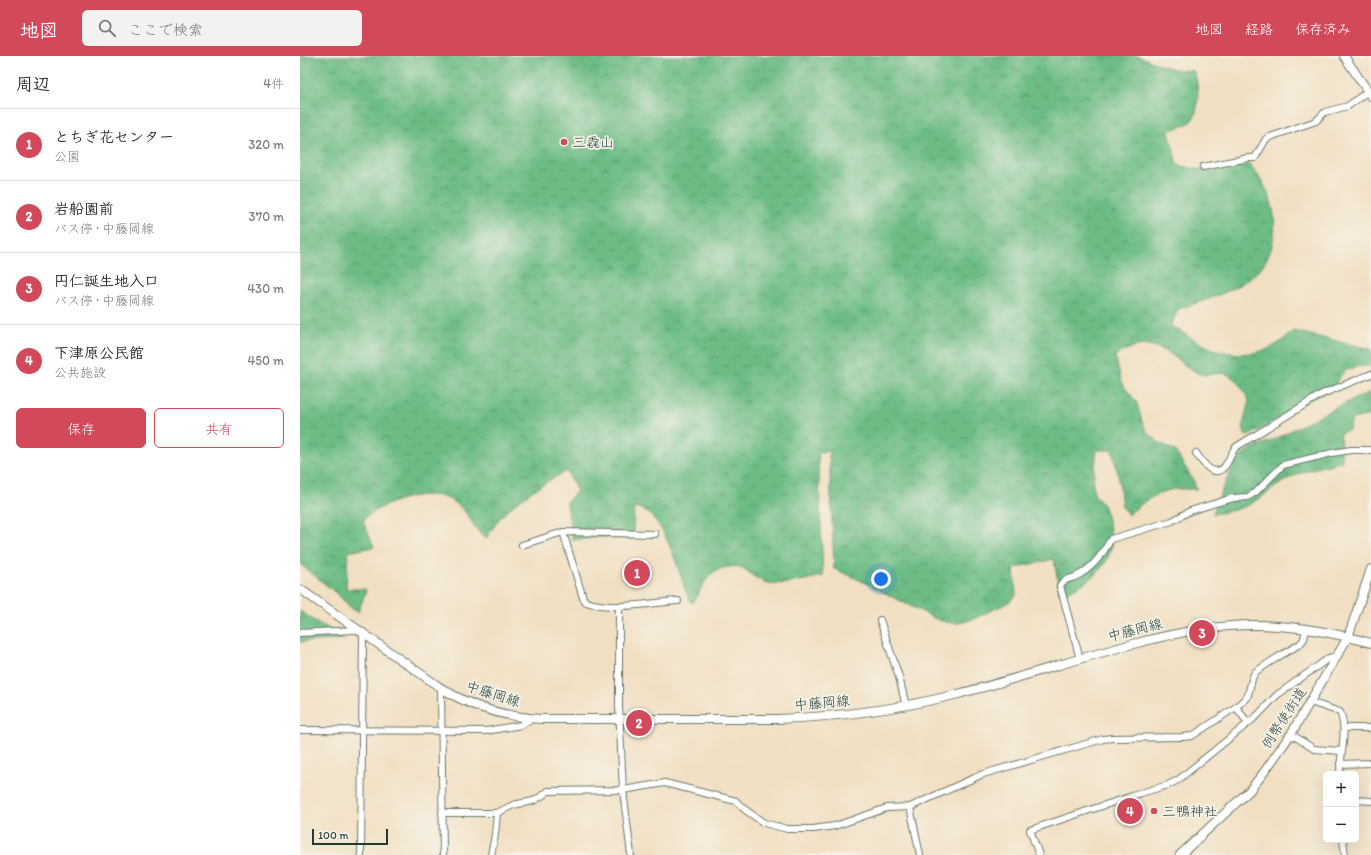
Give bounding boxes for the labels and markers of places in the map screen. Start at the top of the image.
place label: 三毳山 [572,134,614,151]
marker: 三毳山 [559,137,569,147]
pin: 1 [624,558,650,588]
pin: 3 [1189,618,1215,648]
pin: 2 [626,708,652,738]
pin: 4 [1117,796,1143,826]
place label: 三鴨神社 [1162,803,1218,820]
marker: 三鴨神社 [1149,806,1159,816]

